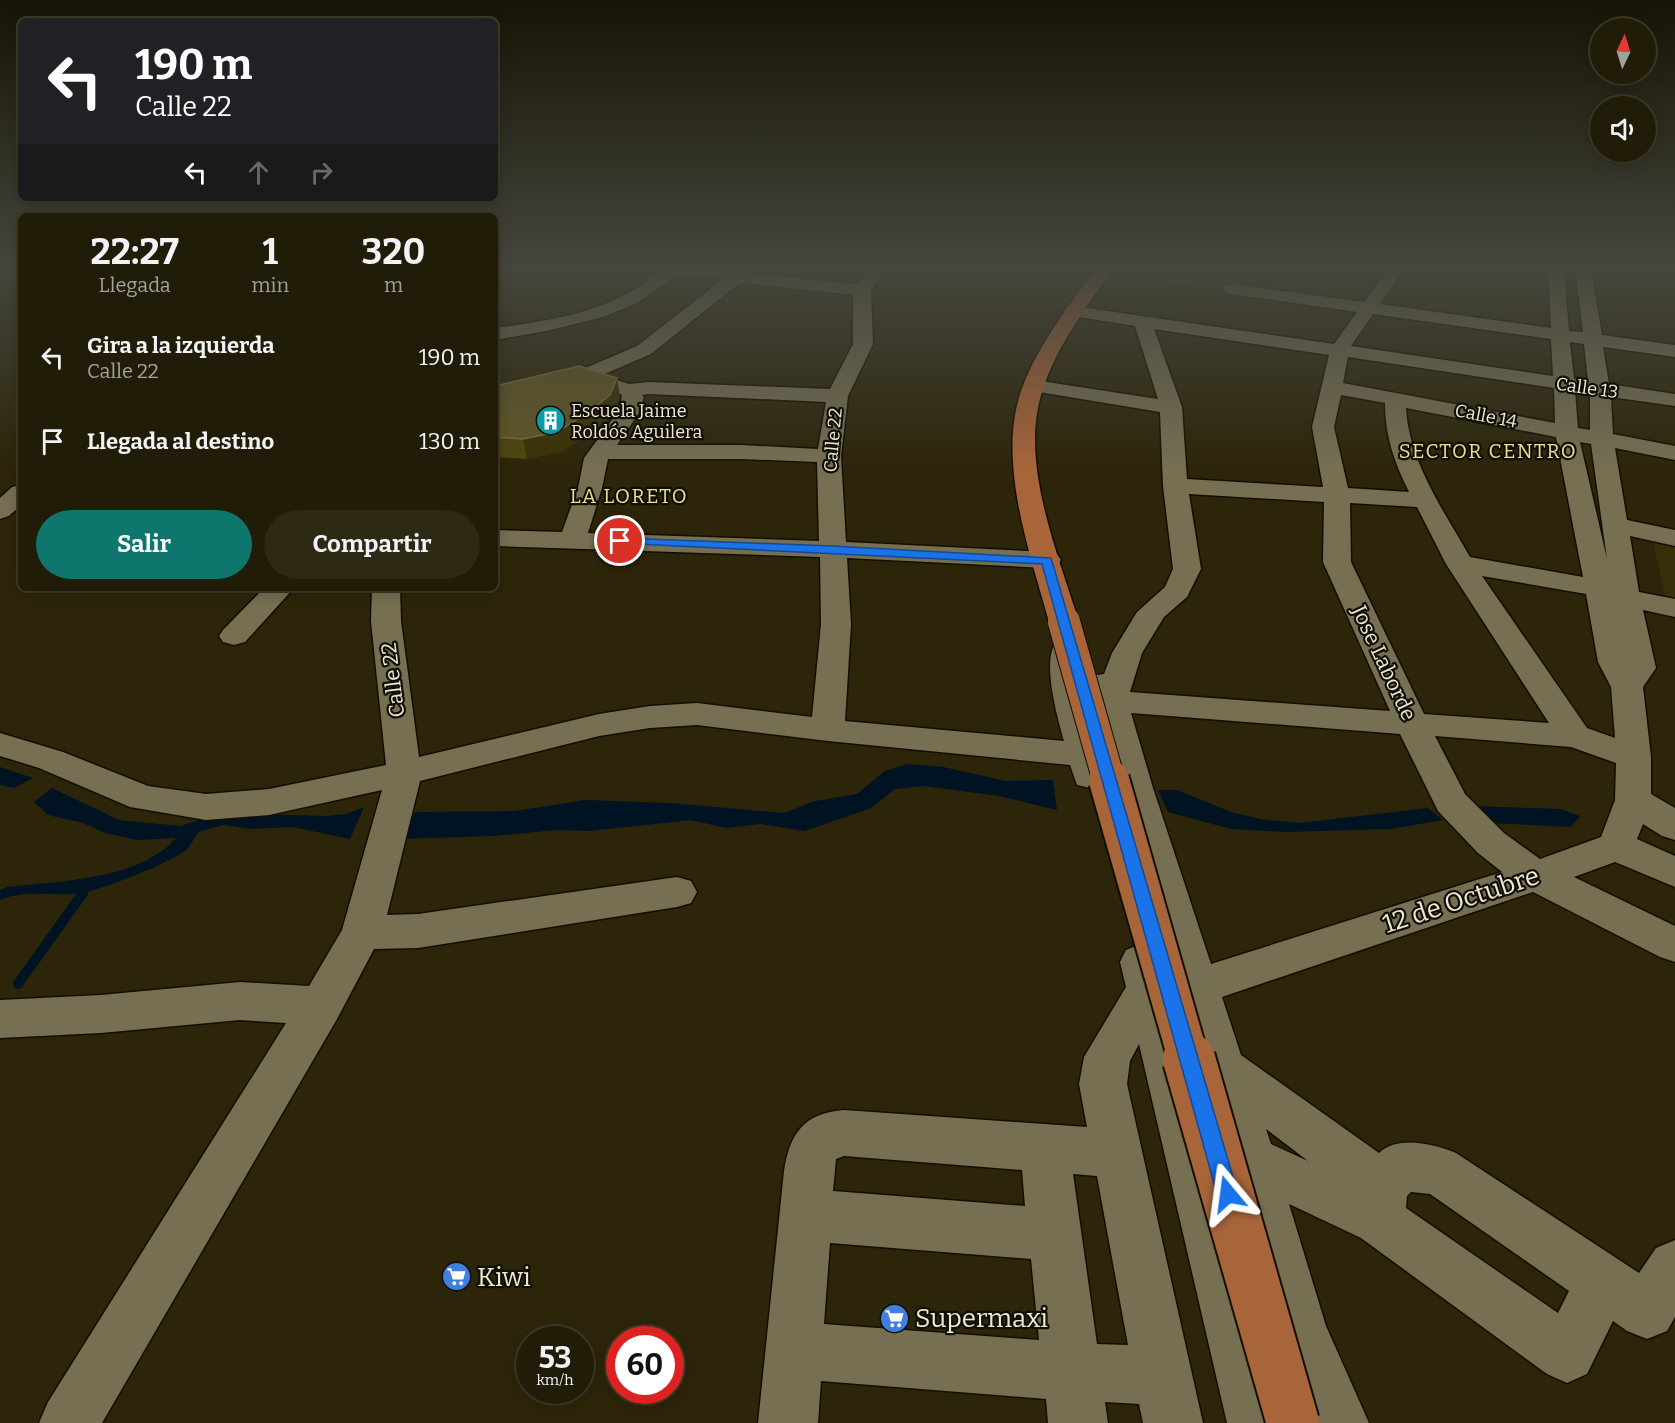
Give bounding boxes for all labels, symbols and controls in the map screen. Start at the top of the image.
north arrow [1590,18,1656,84]
map controls [1590,18,1656,162]
text: 190 m [135,40,252,90]
icon: left [36,42,114,120]
text: Calle 22 [135,91,232,123]
button: sound [1590,96,1656,162]
icon: left [179,156,212,189]
icon: ahead [242,156,275,189]
icon: right [305,156,338,189]
text: 22:27 [91,230,179,274]
text: 1 [262,230,278,274]
text: 320 [362,230,425,274]
text: Llegada [99,273,171,297]
text: min [251,273,289,297]
text: m [384,273,403,297]
text: Gira a la izquierda [87,332,275,359]
icon: left [36,341,69,374]
text: 190 m [419,344,480,371]
text: Calle 22 [87,359,159,383]
street label: Calle 13 [1555,373,1619,403]
street label: Calle 14 [1453,399,1519,433]
place label: Escuela Jaime Roldós Aguilera [571,400,702,443]
building icon: Escuela Jaime Roldós Aguilera [534,405,566,437]
street label: Calle 22 [819,407,847,473]
icon: arrive [36,425,69,458]
text: Llegada al destino [87,428,274,455]
text: 130 m [419,428,480,455]
district label: SECTOR CENTRO [1399,439,1577,463]
district label: LA LORETO [570,484,688,508]
button: Salir [36,510,252,579]
button: Compartir [264,510,480,579]
pin [594,515,645,566]
icon: arrive [603,524,636,557]
street label: Jose Laborde [1346,600,1422,725]
street label: Calle 22 [376,641,410,719]
street label: 12 de Octubre [1379,860,1543,940]
position arrow [1196,1162,1260,1226]
supermarket icon: Kiwi [440,1261,472,1293]
place label: Kiwi [477,1262,531,1293]
supermarket icon: Supermaxi [878,1302,910,1334]
place label: Supermaxi [915,1303,1048,1334]
speed limit sign: 60 [606,1326,684,1404]
text: 53 [539,1340,571,1376]
text: km/h [536,1371,574,1389]

